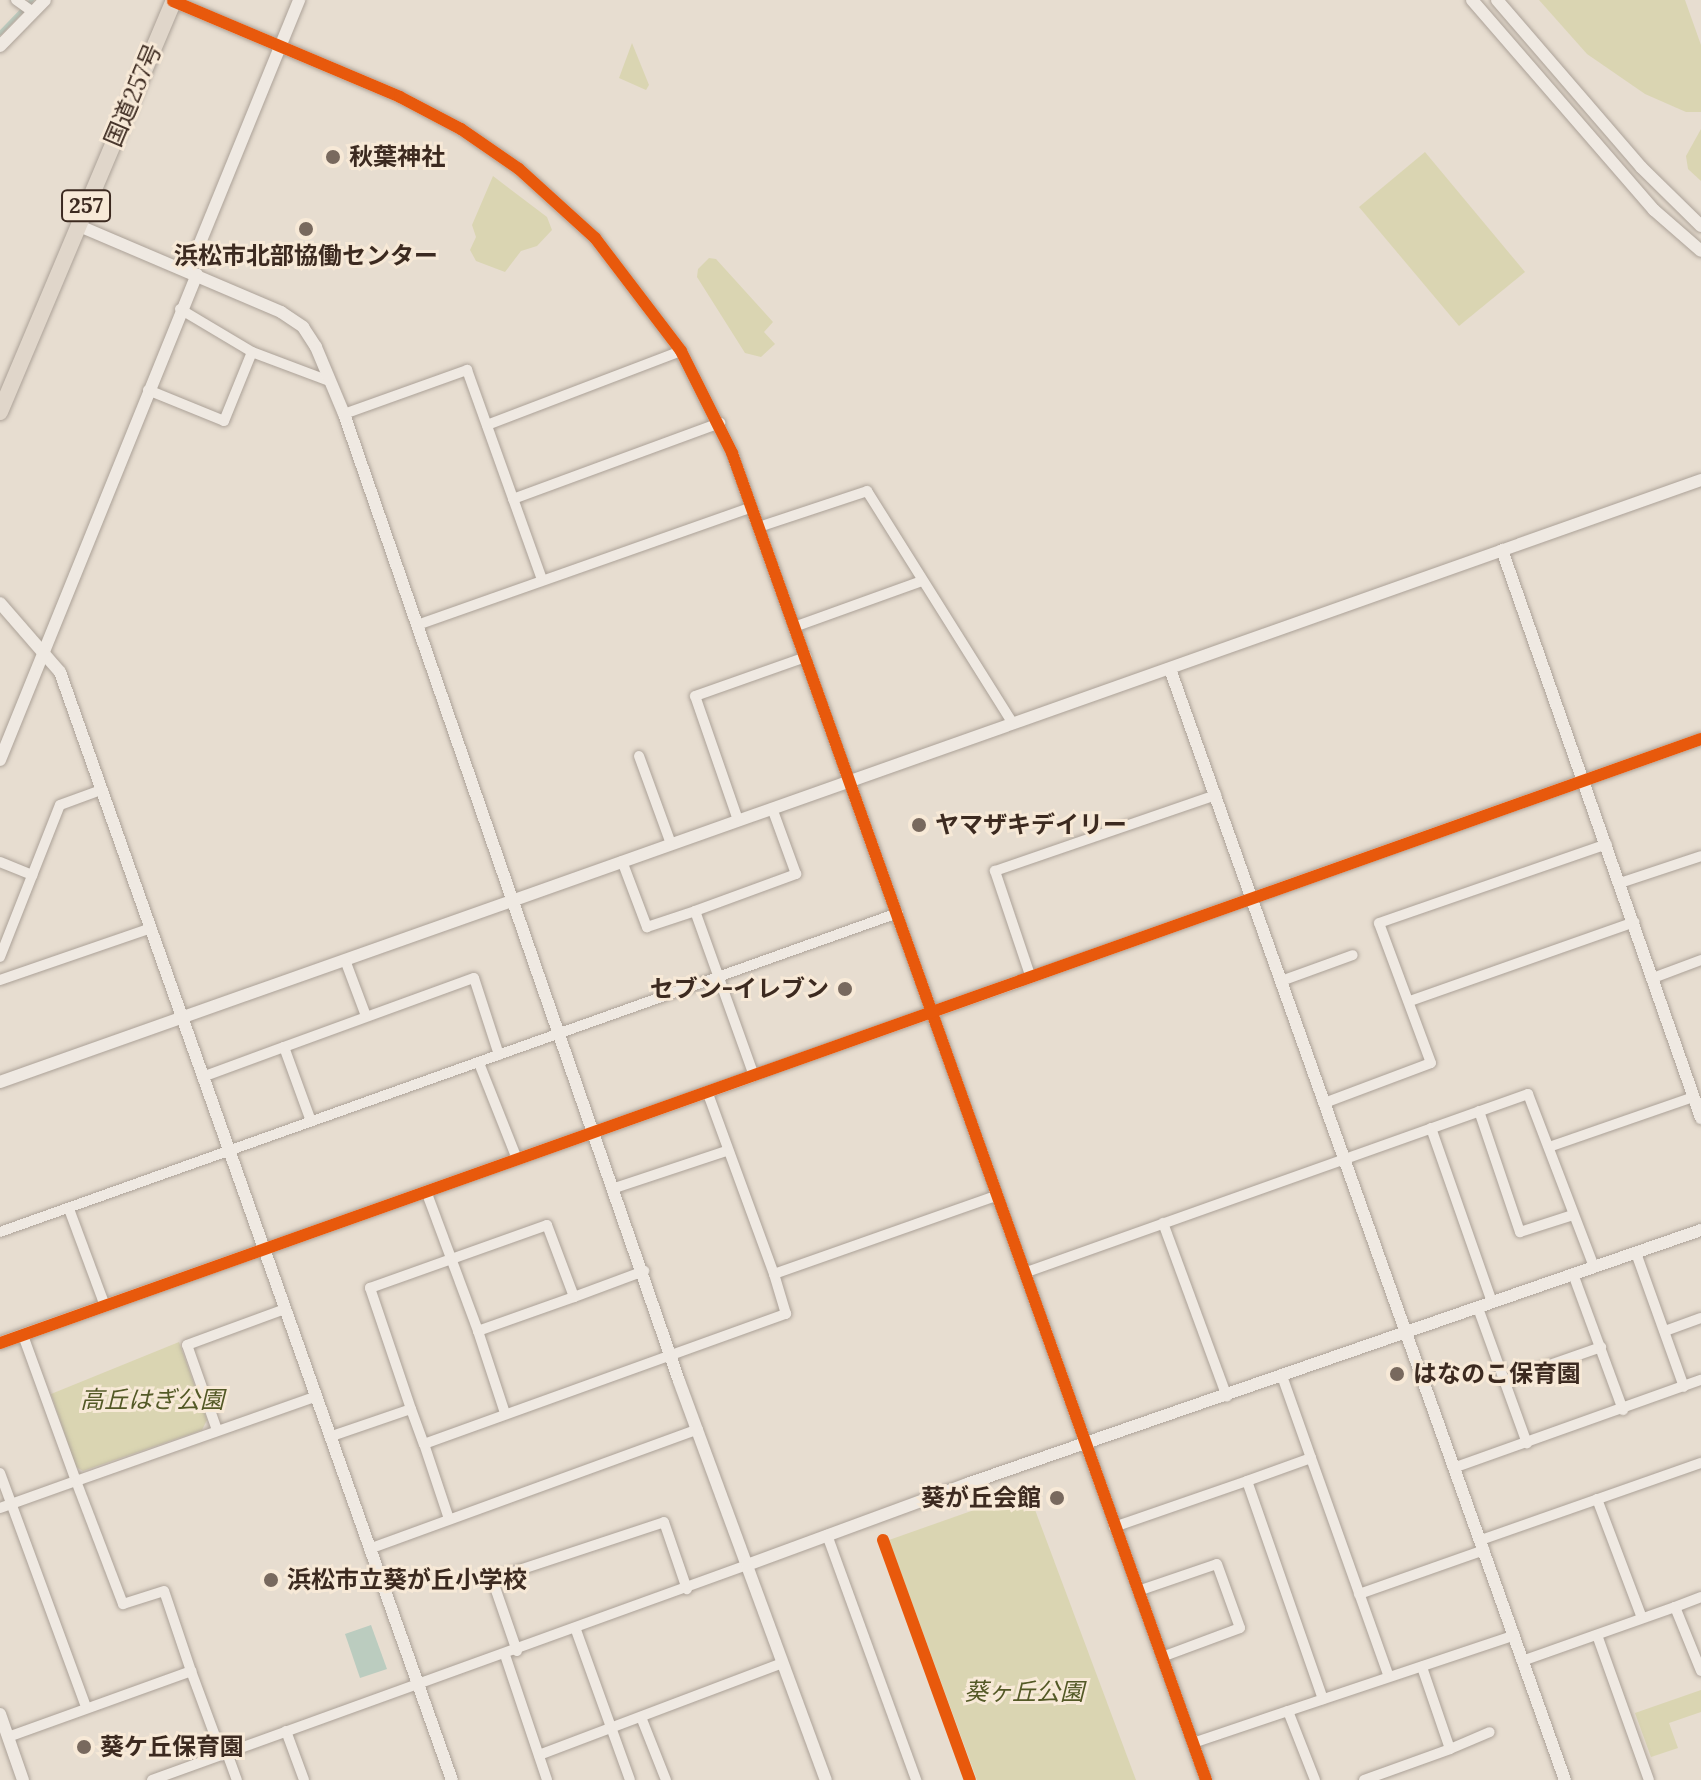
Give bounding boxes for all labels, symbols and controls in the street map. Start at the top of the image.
street label: 国道257号 [98,39,168,151]
place label: 秋葉神社 [349,143,445,171]
marker: 秋葉神社 [324,148,342,166]
road number: 257 [60,188,112,224]
marker: 浜松市北部協働センター [297,220,315,238]
place label: 浜松市北部協働センター [174,242,438,270]
place label: ヤマザキデイリー [935,811,1127,839]
marker: ヤマザキデイリー [910,816,928,834]
place label: セブン-イレブン [650,975,829,1003]
marker: セブン-イレブン [836,980,854,998]
place label: はなのこ保育園 [1413,1360,1581,1388]
marker: はなのこ保育園 [1388,1365,1406,1383]
park label: 高丘はぎ公園 [80,1386,224,1414]
place label: 葵が丘会館 [921,1484,1041,1512]
marker: 葵が丘会館 [1048,1489,1066,1507]
place label: 浜松市立葵が丘小学校 [287,1566,527,1594]
marker: 浜松市立葵が丘小学校 [262,1571,280,1589]
park label: 葵ヶ丘公園 [964,1678,1084,1706]
place label: 葵ケ丘保育園 [100,1733,244,1761]
marker: 葵ケ丘保育園 [75,1738,93,1756]

